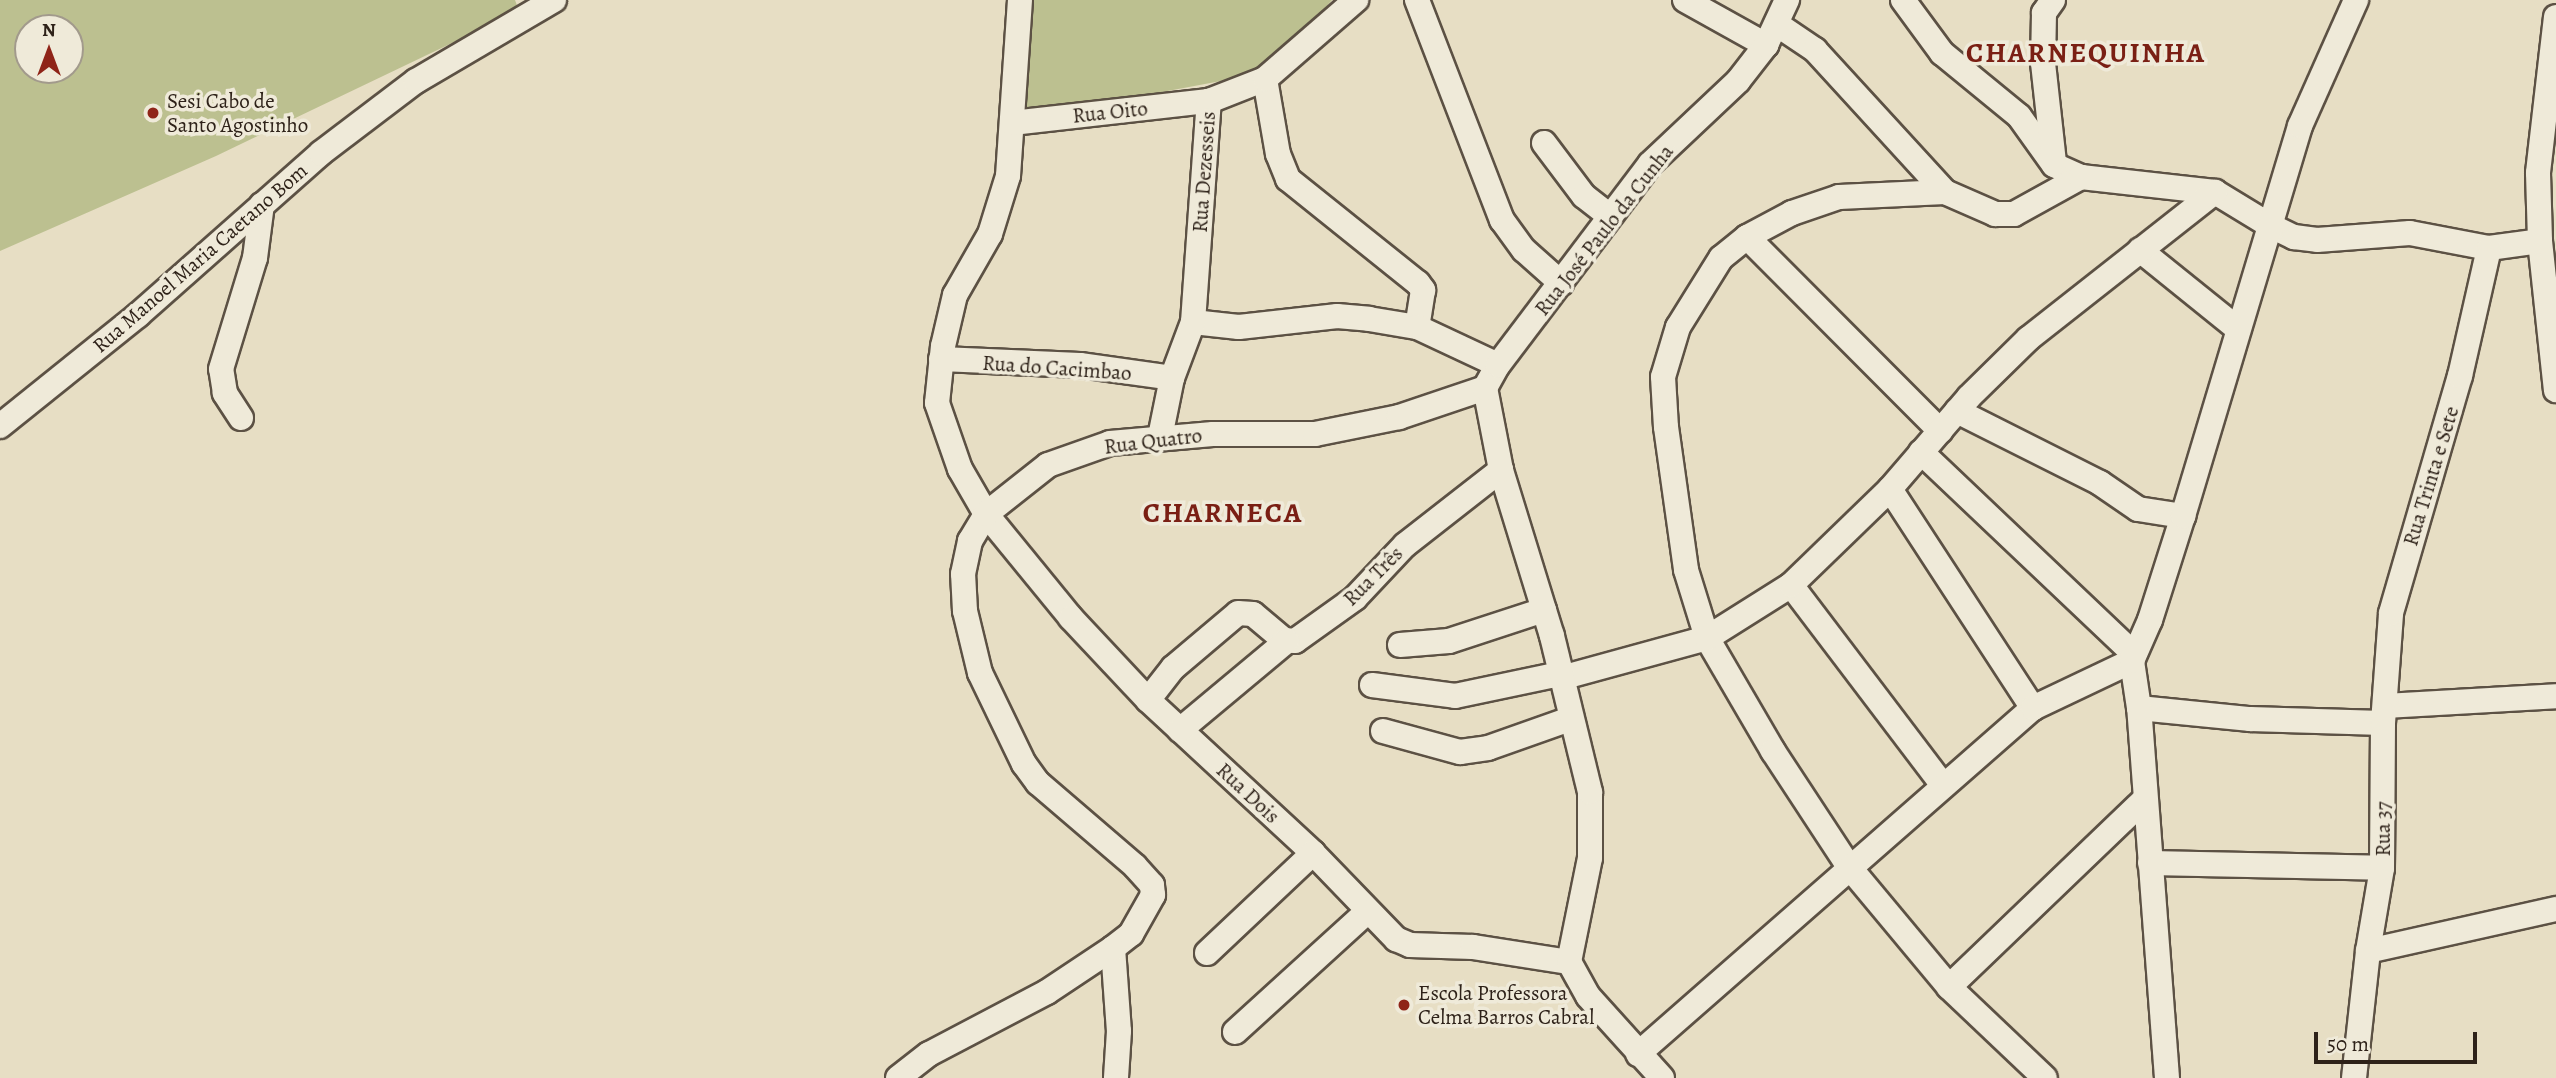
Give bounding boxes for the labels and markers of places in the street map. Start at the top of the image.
place label: Sesi Cabo de Santo Agostinho [167,88,308,138]
marker: Sesi Cabo de Santo Agostinho [145,105,161,121]
place label: Escola Professora Celma Barros Cabral [1418,980,1594,1030]
marker: Escola Professora Celma Barros Cabral [1396,997,1412,1013]

